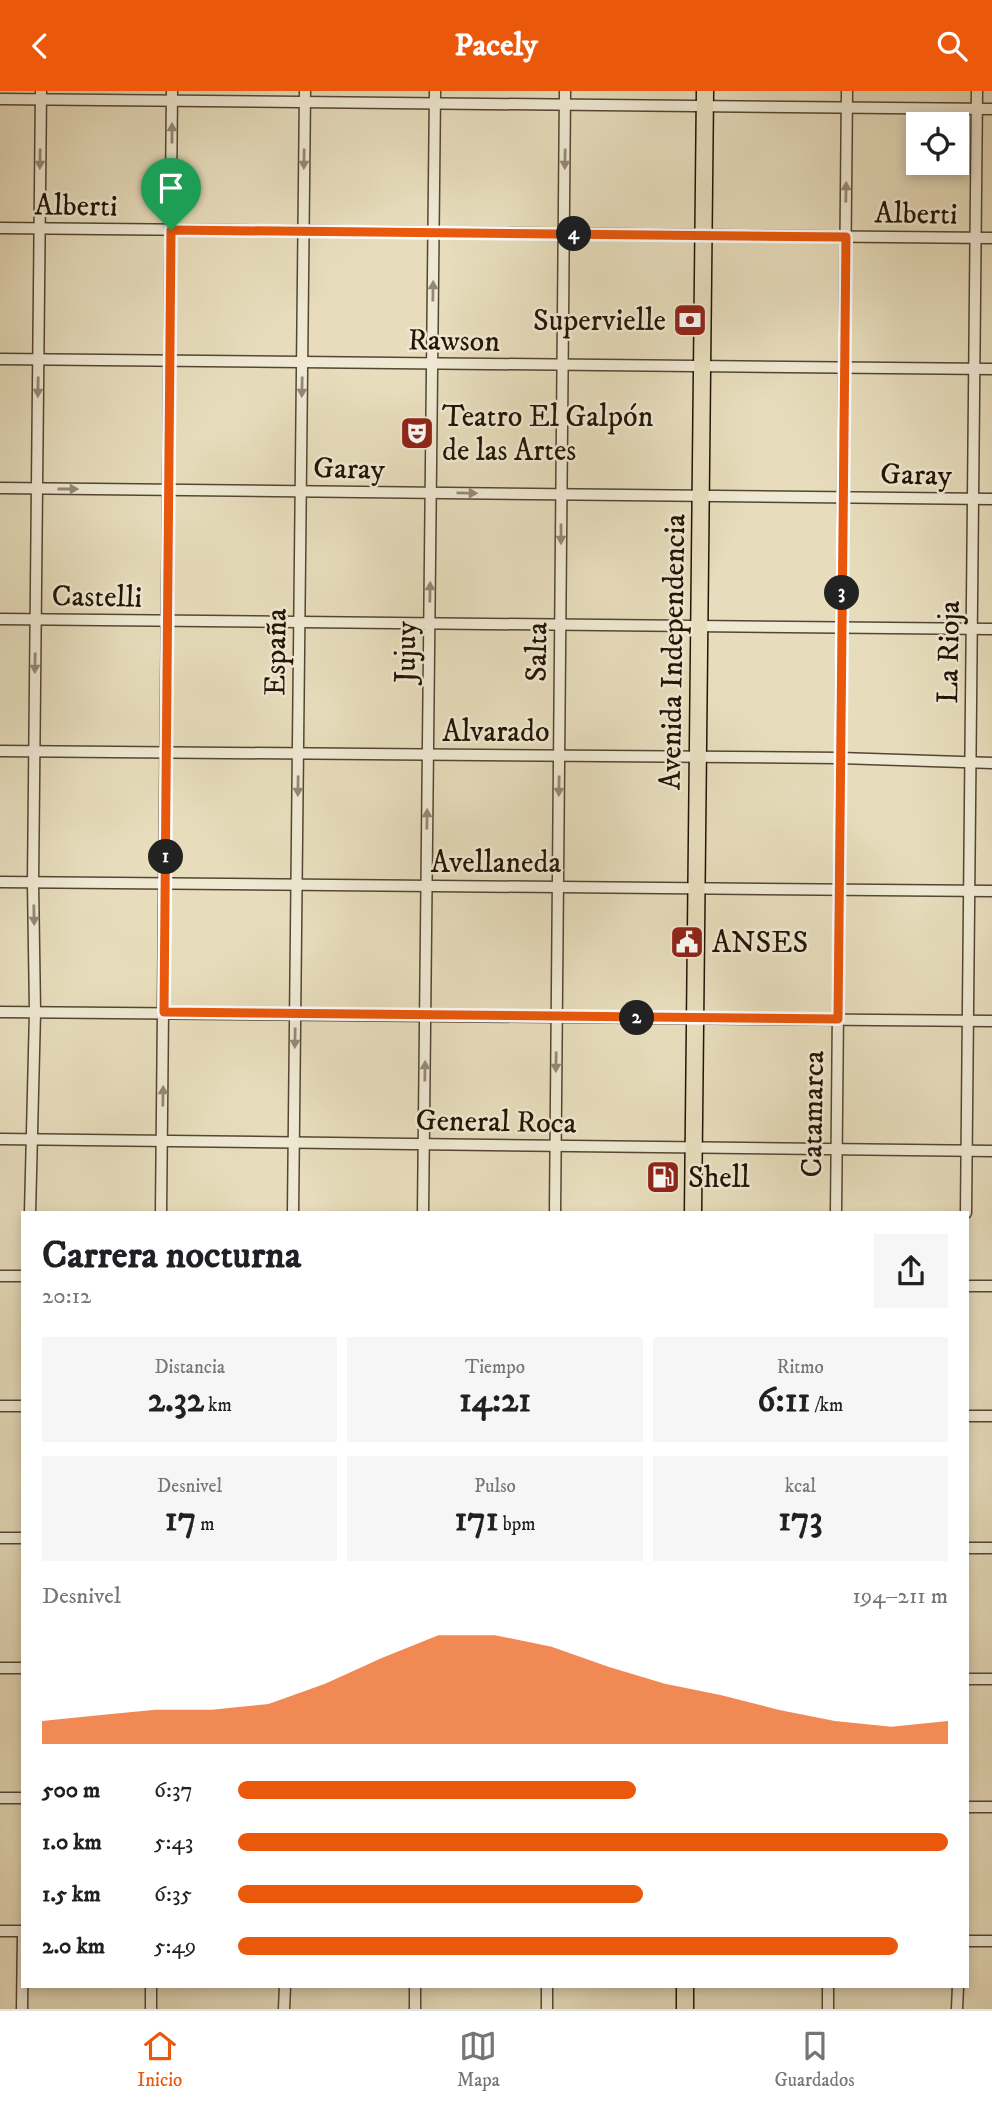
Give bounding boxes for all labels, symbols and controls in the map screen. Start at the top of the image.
text: Pacely [454,26,538,66]
icon: back [21,27,59,65]
icon: search [933,27,971,65]
map controls [906,112,969,175]
button: locate [906,112,969,175]
one-way arrow [166,122,178,144]
one-way arrow [35,148,46,170]
one-way arrow [299,148,310,170]
one-way arrow [559,148,571,170]
pin [141,158,201,230]
icon: arrive [152,169,190,207]
one-way arrow [840,180,852,202]
street label: Alberti [34,187,118,226]
street label: Alberti [874,195,958,234]
pin: 4 [556,216,592,251]
text: 4 [568,222,579,245]
one-way arrow [427,279,439,301]
bank icon: Supervielle [671,301,709,339]
place label: Supervielle [533,303,666,340]
street label: Rawson [408,322,501,361]
one-way arrow [32,376,44,398]
one-way arrow [296,376,308,398]
place label: Teatro El Galpón de las Artes [442,399,654,470]
theatre icon: Teatro El Galpón de las Artes [398,414,436,452]
street label: Garay [313,450,386,489]
street label: Garay [880,456,953,495]
one-way arrow [57,483,79,495]
one-way arrow [456,488,478,499]
street label: Avenida Independencia [653,513,694,791]
one-way arrow [555,523,567,545]
pin: 3 [824,575,860,611]
street label: Castelli [51,578,143,617]
one-way arrow [424,580,436,602]
text: 3 [838,581,845,604]
street label: La Rioja [930,600,969,704]
street label: España [257,608,296,696]
street label: Jujuy [387,620,426,686]
street label: Salta [518,622,557,682]
one-way arrow [30,652,41,674]
street label: Alvarado [442,714,550,751]
one-way arrow [292,775,304,797]
one-way arrow [553,775,565,797]
one-way arrow [421,808,433,830]
pin: 1 [148,839,184,875]
text: 1 [162,845,169,868]
street label: Avellaneda [431,845,562,882]
one-way arrow [28,904,40,926]
public building icon: ANSES [668,923,706,961]
place label: ANSES [712,925,808,962]
pin: 2 [620,1000,654,1035]
text: 2 [632,1006,641,1029]
one-way arrow [289,1027,301,1049]
street label: Catamarca [794,1050,833,1178]
one-way arrow [550,1051,562,1073]
one-way arrow [419,1060,431,1082]
one-way arrow [157,1084,168,1106]
street label: General Roca [415,1103,577,1142]
fuel station icon: Shell [644,1158,682,1196]
place label: Shell [688,1160,750,1197]
text: Carrera nocturna [42,1232,301,1280]
button: share [874,1234,948,1308]
text: 20:12 [42,1282,91,1311]
text: Distancia [154,1356,225,1379]
text: Tiempo [465,1356,525,1379]
text: Ritmo [777,1356,824,1379]
text: 2.32 [148,1379,204,1423]
text: 14:21 [459,1379,531,1423]
text: 6:11 [757,1379,810,1423]
text: km [204,1394,232,1417]
text: /km [810,1394,843,1417]
text: Desnivel [157,1475,222,1498]
text: Pulso [474,1475,516,1498]
text: kcal [785,1475,816,1498]
text: 17 [165,1498,196,1542]
text: 171 [455,1498,499,1542]
text: 173 [778,1498,823,1542]
text: m [196,1513,214,1536]
text: bpm [499,1513,535,1536]
text: Desnivel [42,1582,121,1611]
text: 194–211 m [852,1582,948,1611]
text: 500 m [42,1776,100,1805]
text: 6:37 [154,1776,193,1805]
text: 1.0 km [42,1828,102,1857]
text: 5:43 [154,1828,193,1857]
text: 1.5 km [42,1880,101,1909]
text: 6:35 [154,1880,192,1909]
text: 2.0 km [42,1932,105,1961]
text: 5:49 [154,1932,196,1961]
tab: Inicio [137,2027,182,2092]
tab: Mapa [457,2027,500,2092]
tab: Guardados [775,2027,855,2092]

